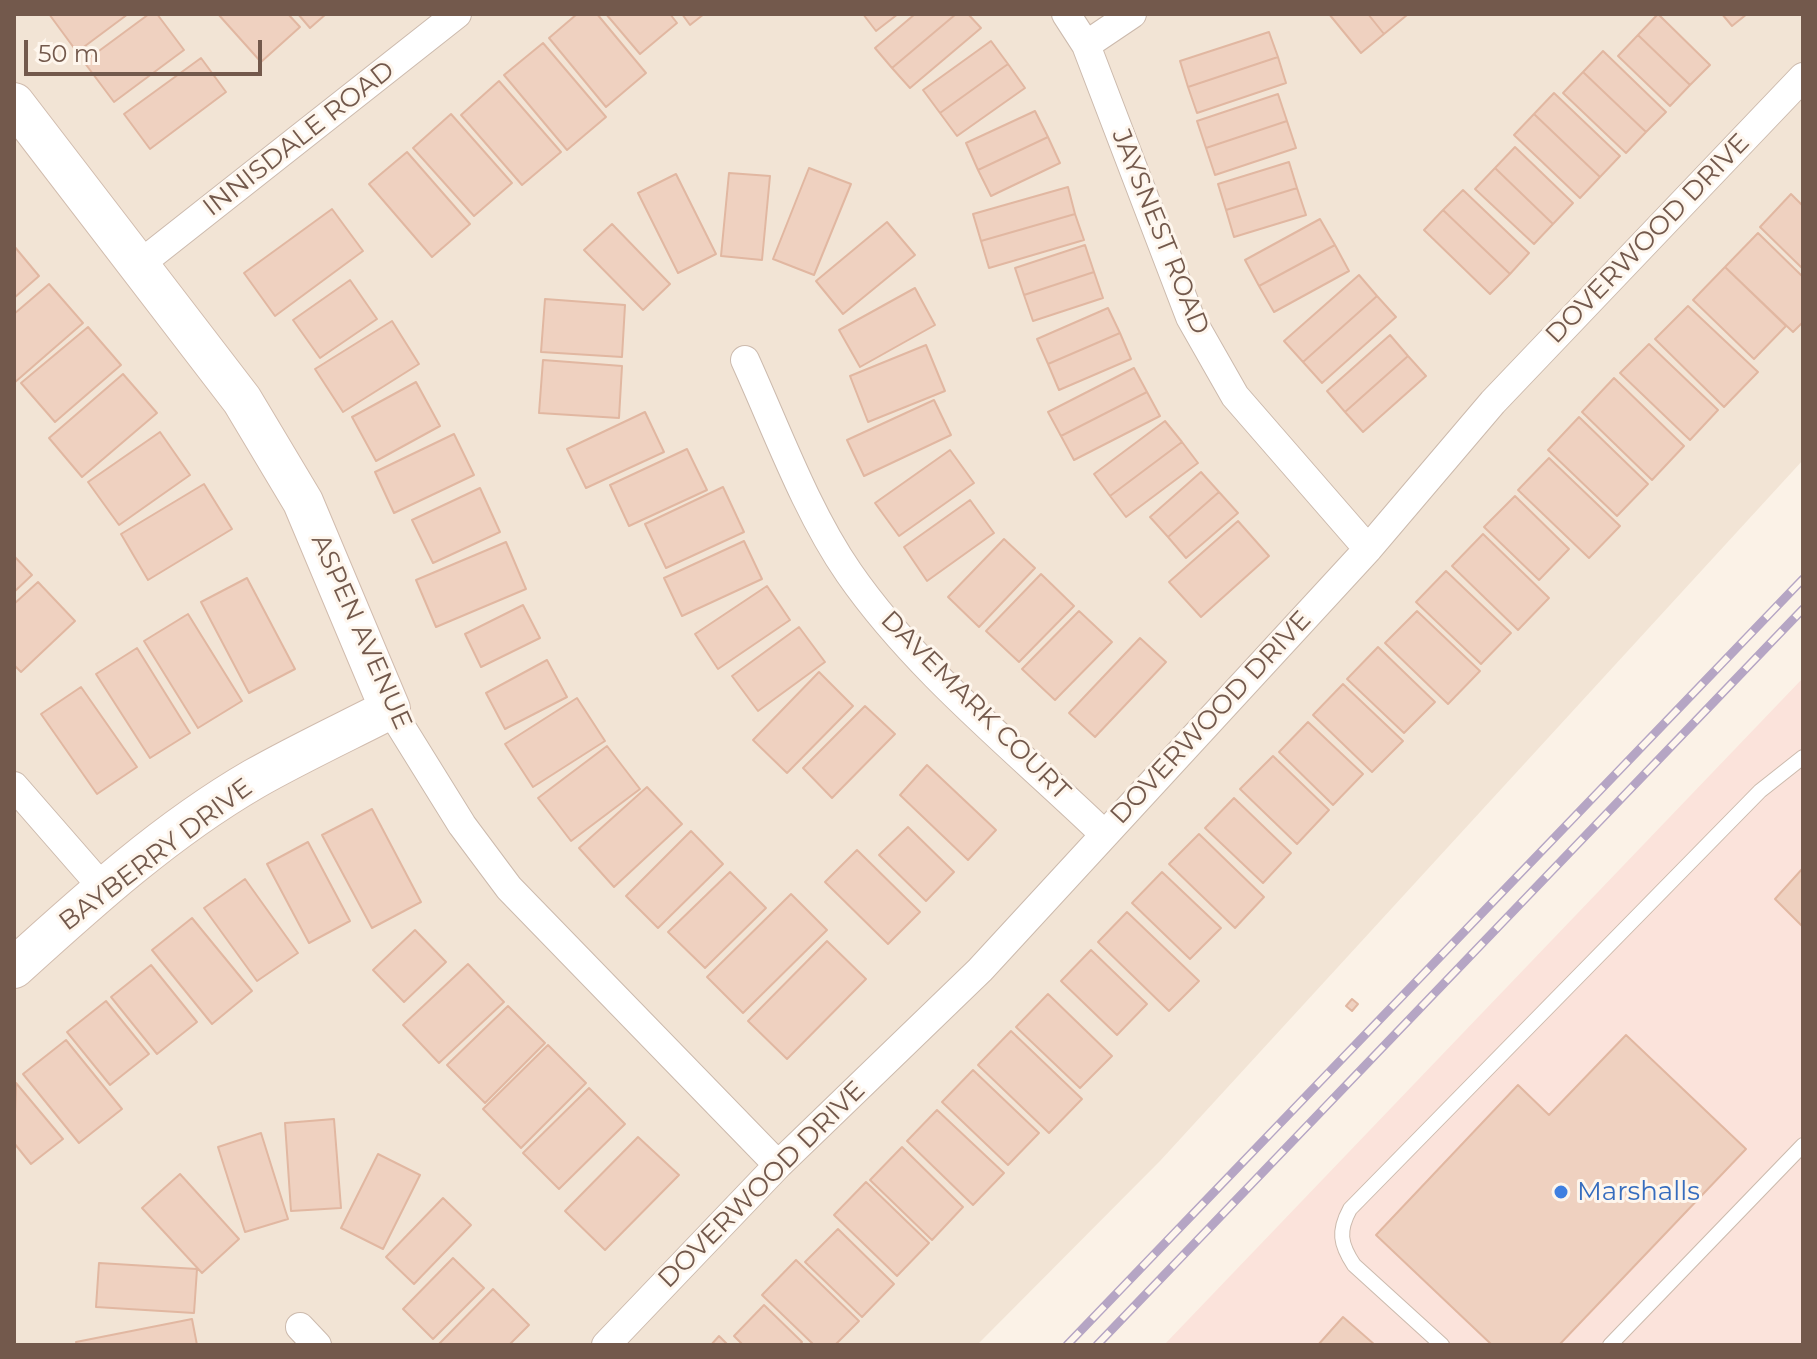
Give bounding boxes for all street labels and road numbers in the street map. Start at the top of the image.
street label: INNISDALE ROAD [197,55,401,223]
street label: JAYSNEST ROAD [1105,125,1215,339]
street label: DOVERWOOD DRIVE [1540,128,1756,350]
street label: ASPEN AVENUE [304,530,418,734]
street label: DAVEMARK COURT [874,605,1076,807]
street label: DOVERWOOD DRIVE [1104,605,1318,831]
street label: BAYBERRY DRIVE [53,772,259,938]
street label: DOVERWOOD DRIVE [652,1075,872,1295]

